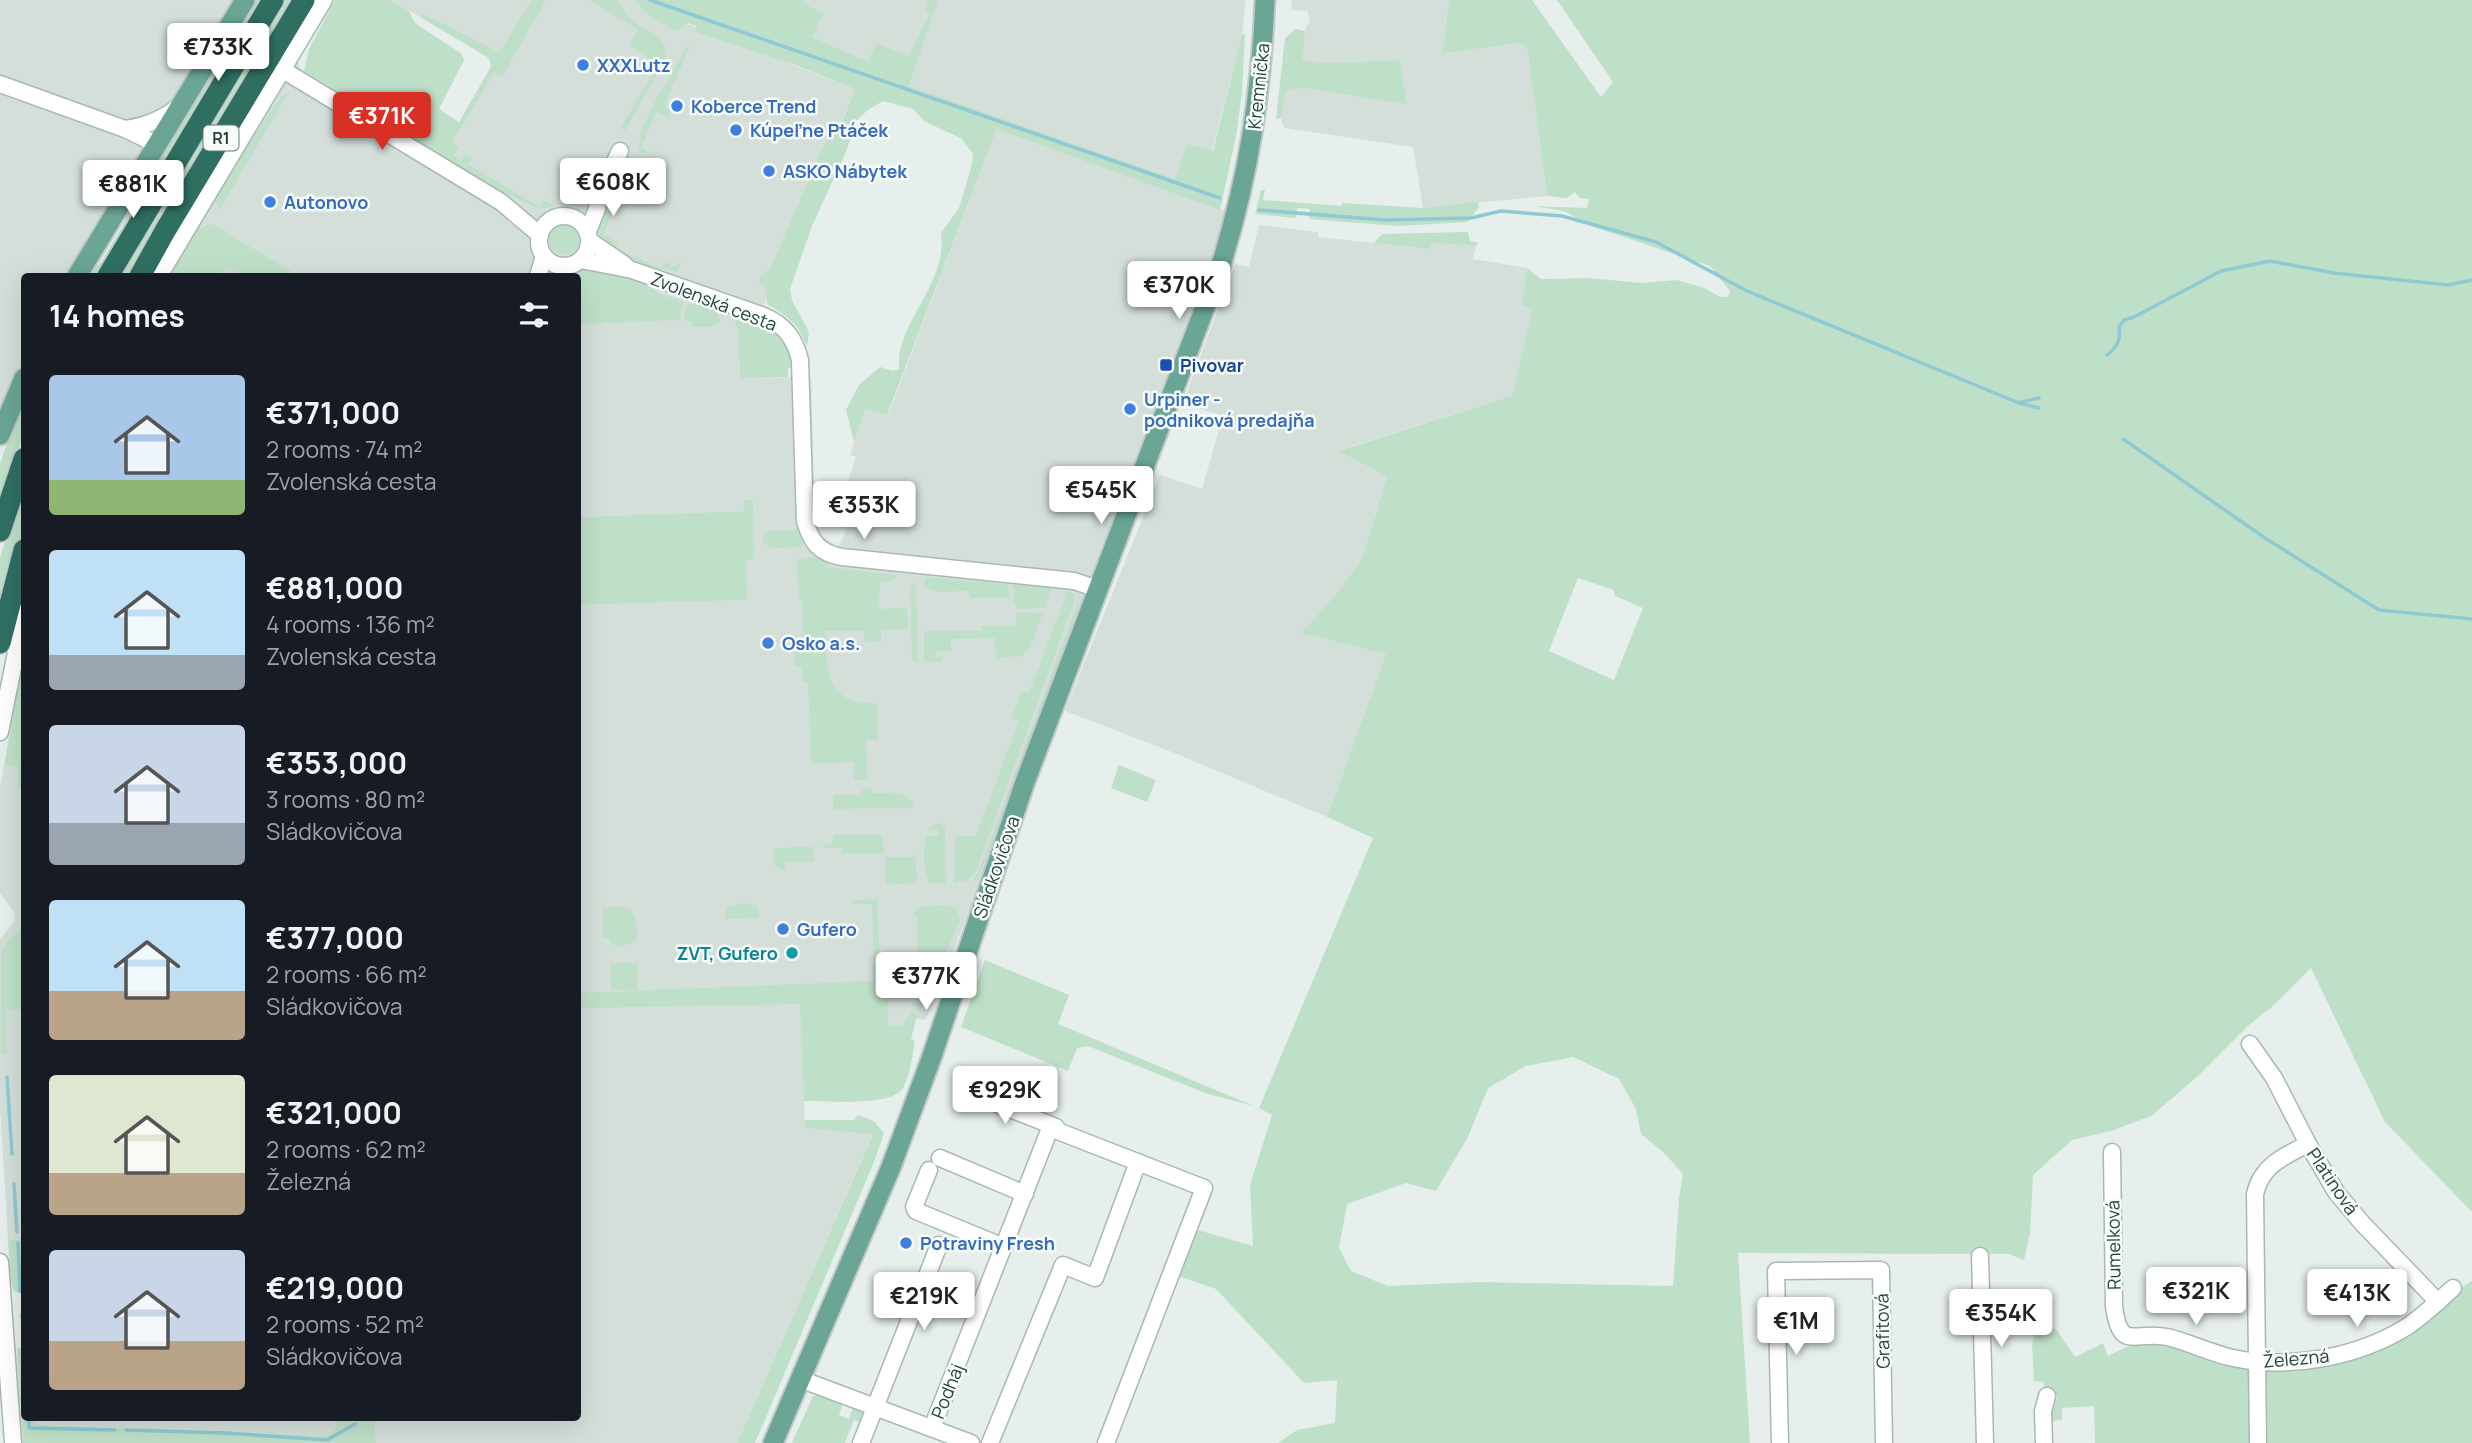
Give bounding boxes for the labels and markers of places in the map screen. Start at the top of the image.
pin: €733K [169,24,267,83]
place label: XXXLutz [597,53,671,77]
marker: XXXLutz [575,57,591,73]
pin: €371K [333,92,431,152]
place label: Koberce Trend [691,94,816,118]
marker: Koberce Trend [669,98,685,114]
place label: Kúpeľne Ptáček [750,118,889,142]
marker: Kúpeľne Ptáček [728,122,744,138]
pin: €608K [564,158,662,218]
place label: ASKO Nábytek [783,159,908,183]
pin: €881K [84,160,182,220]
marker: ASKO Nábytek [761,163,777,179]
place label: Autonovo [284,190,368,214]
marker: Autonovo [262,194,278,210]
pin: €370K [1130,262,1228,321]
place label: Pivovar [1180,353,1244,377]
marker: Pivovar [1158,357,1174,373]
place label: Urpiner - podniková predajňa [1144,387,1315,432]
marker: Urpiner - podniková predajňa [1122,401,1138,417]
pin: €545K [1052,466,1150,526]
pin: €353K [815,482,913,541]
place label: Osko a.s. [782,631,861,655]
marker: Osko a.s. [760,635,776,651]
place label: Gufero [797,917,857,941]
marker: Gufero [775,921,791,937]
place label: ZVT, Gufero [677,941,778,965]
marker: ZVT, Gufero [784,945,800,961]
pin: €377K [877,953,975,1012]
pin: €929K [956,1066,1054,1126]
place label: Potraviny Fresh [920,1231,1055,1255]
marker: Potraviny Fresh [898,1235,914,1251]
pin: €321K [2147,1268,2245,1327]
pin: €413K [2308,1270,2406,1329]
pin: €219K [875,1272,973,1332]
pin: €354K [1952,1290,2050,1349]
pin: €1M [1762,1298,1830,1357]

